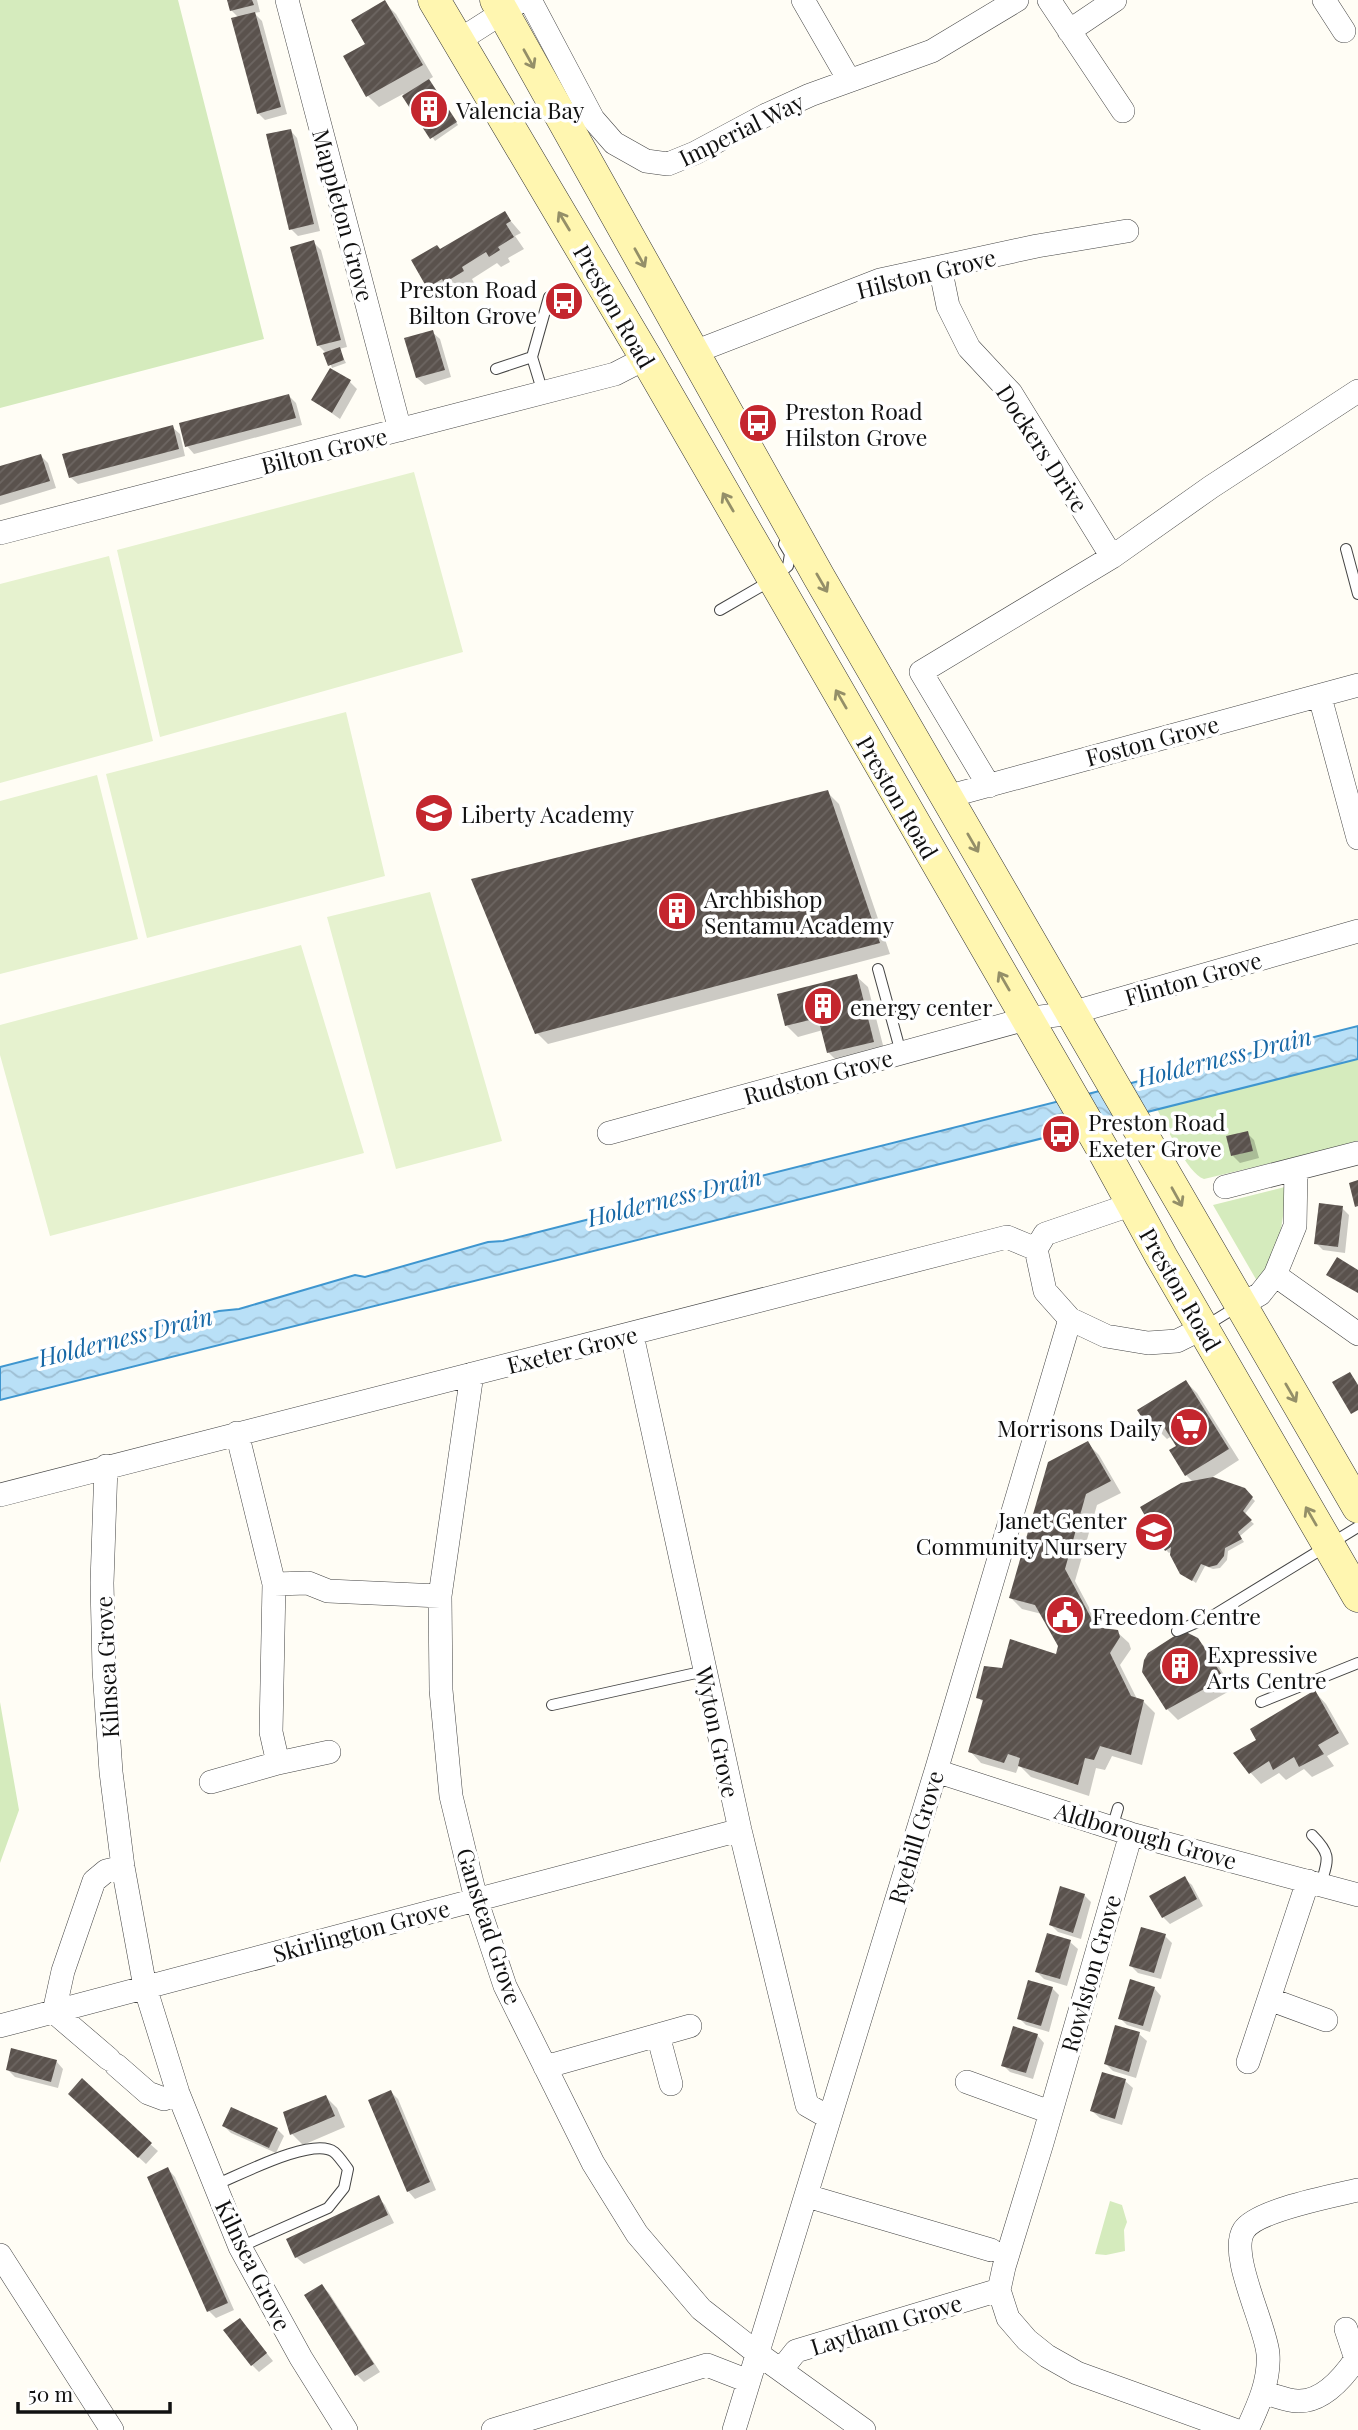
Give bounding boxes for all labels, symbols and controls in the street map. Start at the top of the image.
one-way arrow [522,49,536,69]
street label: Imperial Way [673,85,809,173]
building icon: Valencia Bay [408,88,450,130]
place label: Valencia Bay [455,94,585,125]
street label: Mappleton Grove [306,125,382,305]
one-way arrow [557,211,571,231]
street label: Preston Road [567,239,663,373]
street label: Hilston Grove [853,241,999,305]
one-way arrow [633,248,647,268]
place label: Preston Road Bilton Grove [399,273,537,330]
bus stop icon: Preston Road Bilton Grove [543,280,585,322]
street label: Dockers Drive [990,378,1096,518]
place label: Preston Road Hilston Grove [785,395,927,452]
bus stop icon: Preston Road Hilston Grove [737,402,779,444]
street label: Bilton Grove [258,419,390,481]
one-way arrow [720,493,734,513]
one-way arrow [815,572,829,592]
one-way arrow [834,690,848,710]
street label: Foston Grove [1082,707,1222,773]
street label: Preston Road [850,730,946,864]
school or university icon: Liberty Academy [413,792,455,834]
place label: Liberty Academy [461,798,635,829]
one-way arrow [966,833,980,853]
place label: Archbishop Sentamu Academy [703,883,894,940]
building icon: Archbishop Sentamu Academy [656,890,698,932]
street label: Flinton Grove [1121,944,1265,1012]
one-way arrow [997,971,1010,992]
building icon: energy center [802,985,844,1027]
place label: energy center [850,991,992,1022]
water label: Holderness Drain [1132,1019,1315,1093]
street label: Rudston Grove [740,1041,896,1111]
place label: Preston Road Exeter Grove [1088,1106,1226,1163]
bus stop icon: Preston Road Exeter Grove [1040,1113,1082,1155]
water label: Holderness Drain [582,1159,765,1233]
one-way arrow [1170,1186,1184,1206]
street label: Preston Road [1133,1222,1229,1356]
water label: Holderness Drain [33,1299,216,1373]
street label: Exeter Grove [503,1318,641,1380]
one-way arrow [1285,1383,1299,1403]
supermarket icon: Morrisons Daily [1168,1406,1210,1448]
place label: Morrisons Daily [997,1412,1162,1443]
place label: Janet Genter Community Nursery [916,1504,1127,1561]
one-way arrow [1304,1507,1318,1527]
school or university icon: Janet Genter Community Nursery [1133,1511,1175,1553]
public building icon: Freedom Centre [1044,1594,1086,1636]
street label: Kilnsea Grove [87,1595,125,1739]
place label: Freedom Centre [1092,1600,1261,1631]
place label: Expressive Arts Centre [1206,1638,1327,1695]
building icon: Expressive Arts Centre [1159,1645,1201,1687]
street label: Wyton Grove [689,1663,747,1800]
street label: Ryehill Grove [880,1767,950,1907]
street label: Aldborough Grove [1050,1794,1241,1876]
street label: Ganstead Grove [450,1844,530,2008]
street label: Skirlington Grove [269,1891,453,1969]
street label: Rowlston Grove [1053,1891,1127,2055]
street label: Kilnsea Grove [209,2194,299,2336]
street label: Laytham Grove [807,2286,965,2362]
scale bar [18,2370,170,2414]
text: 50 m [28,2379,74,2407]

